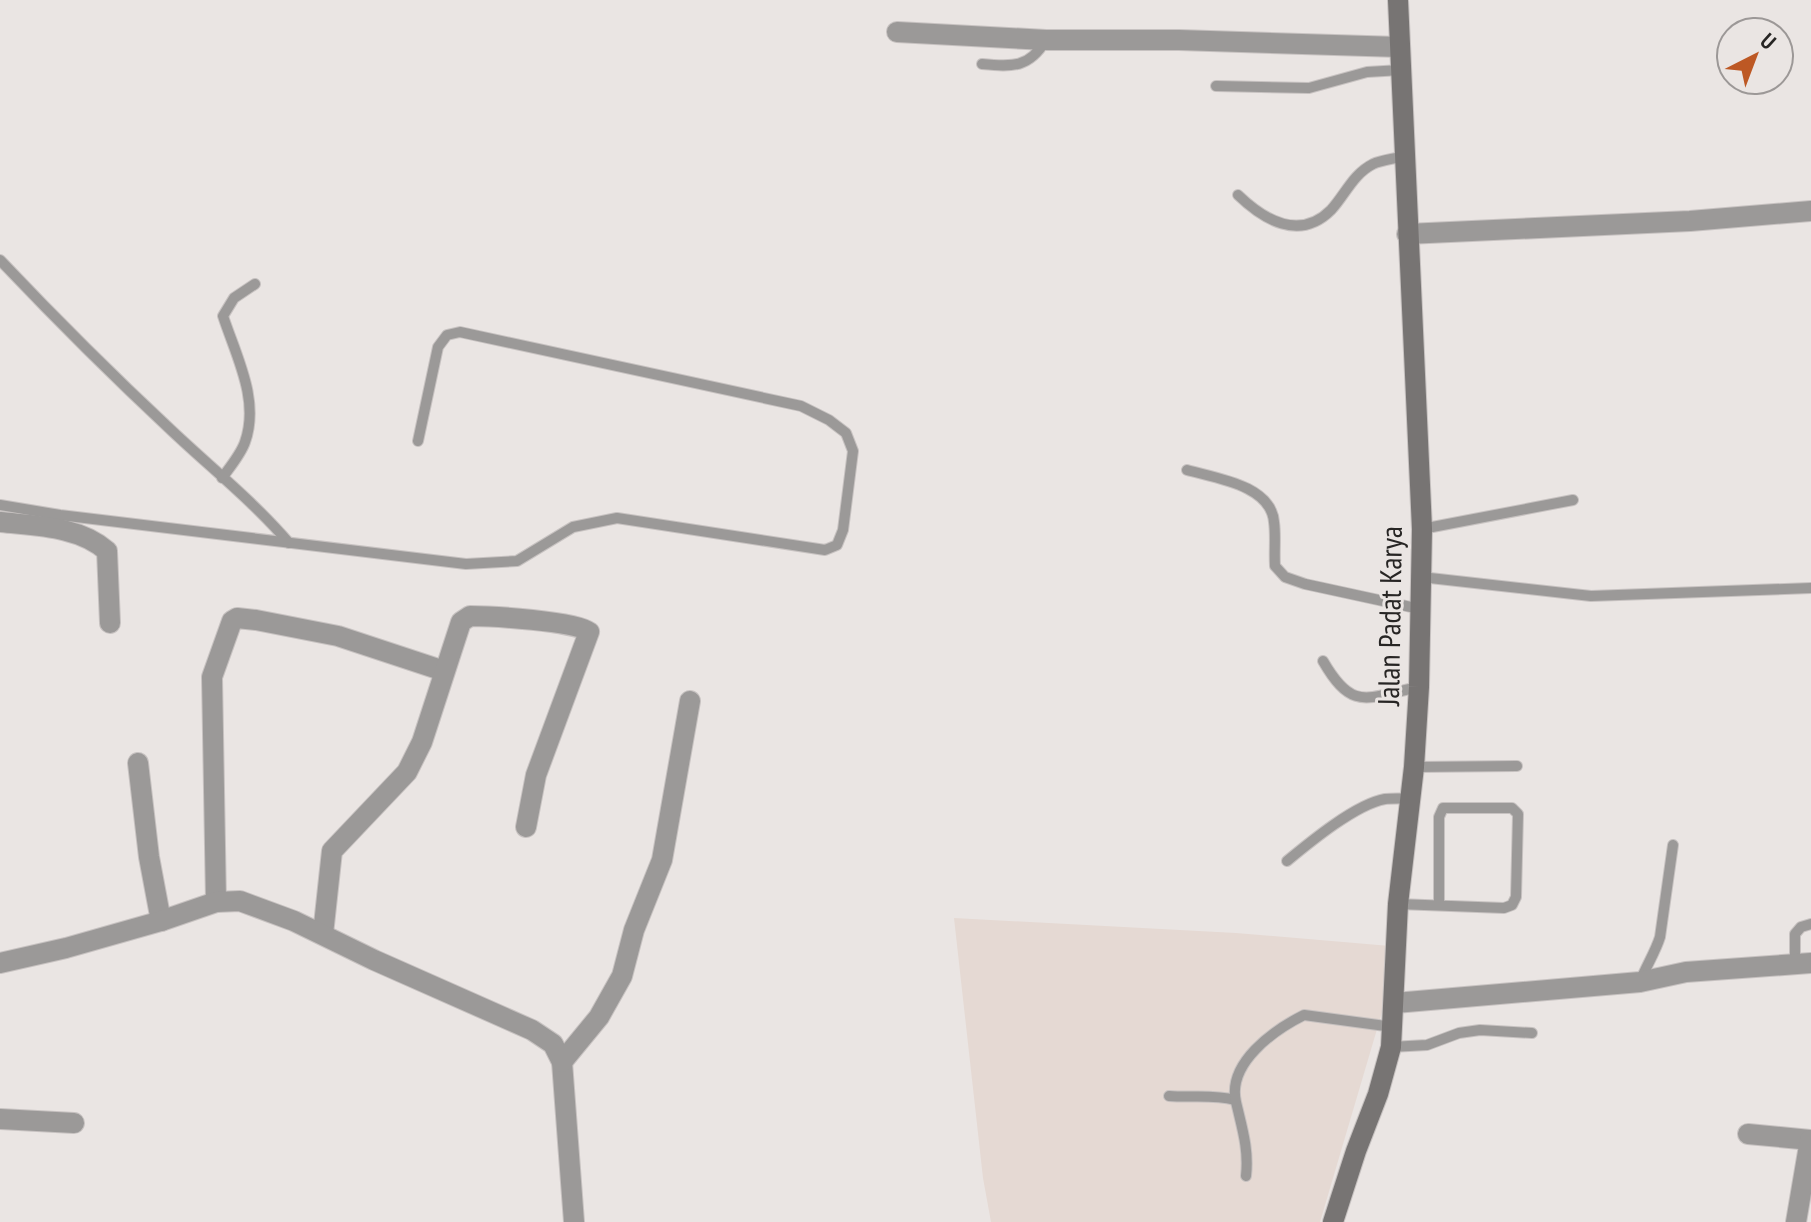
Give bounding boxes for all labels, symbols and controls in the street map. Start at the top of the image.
north arrow [1715,16,1795,96]
text: U [1755,27,1782,55]
street label: Jalan Padat Karya [1368,526,1410,707]

